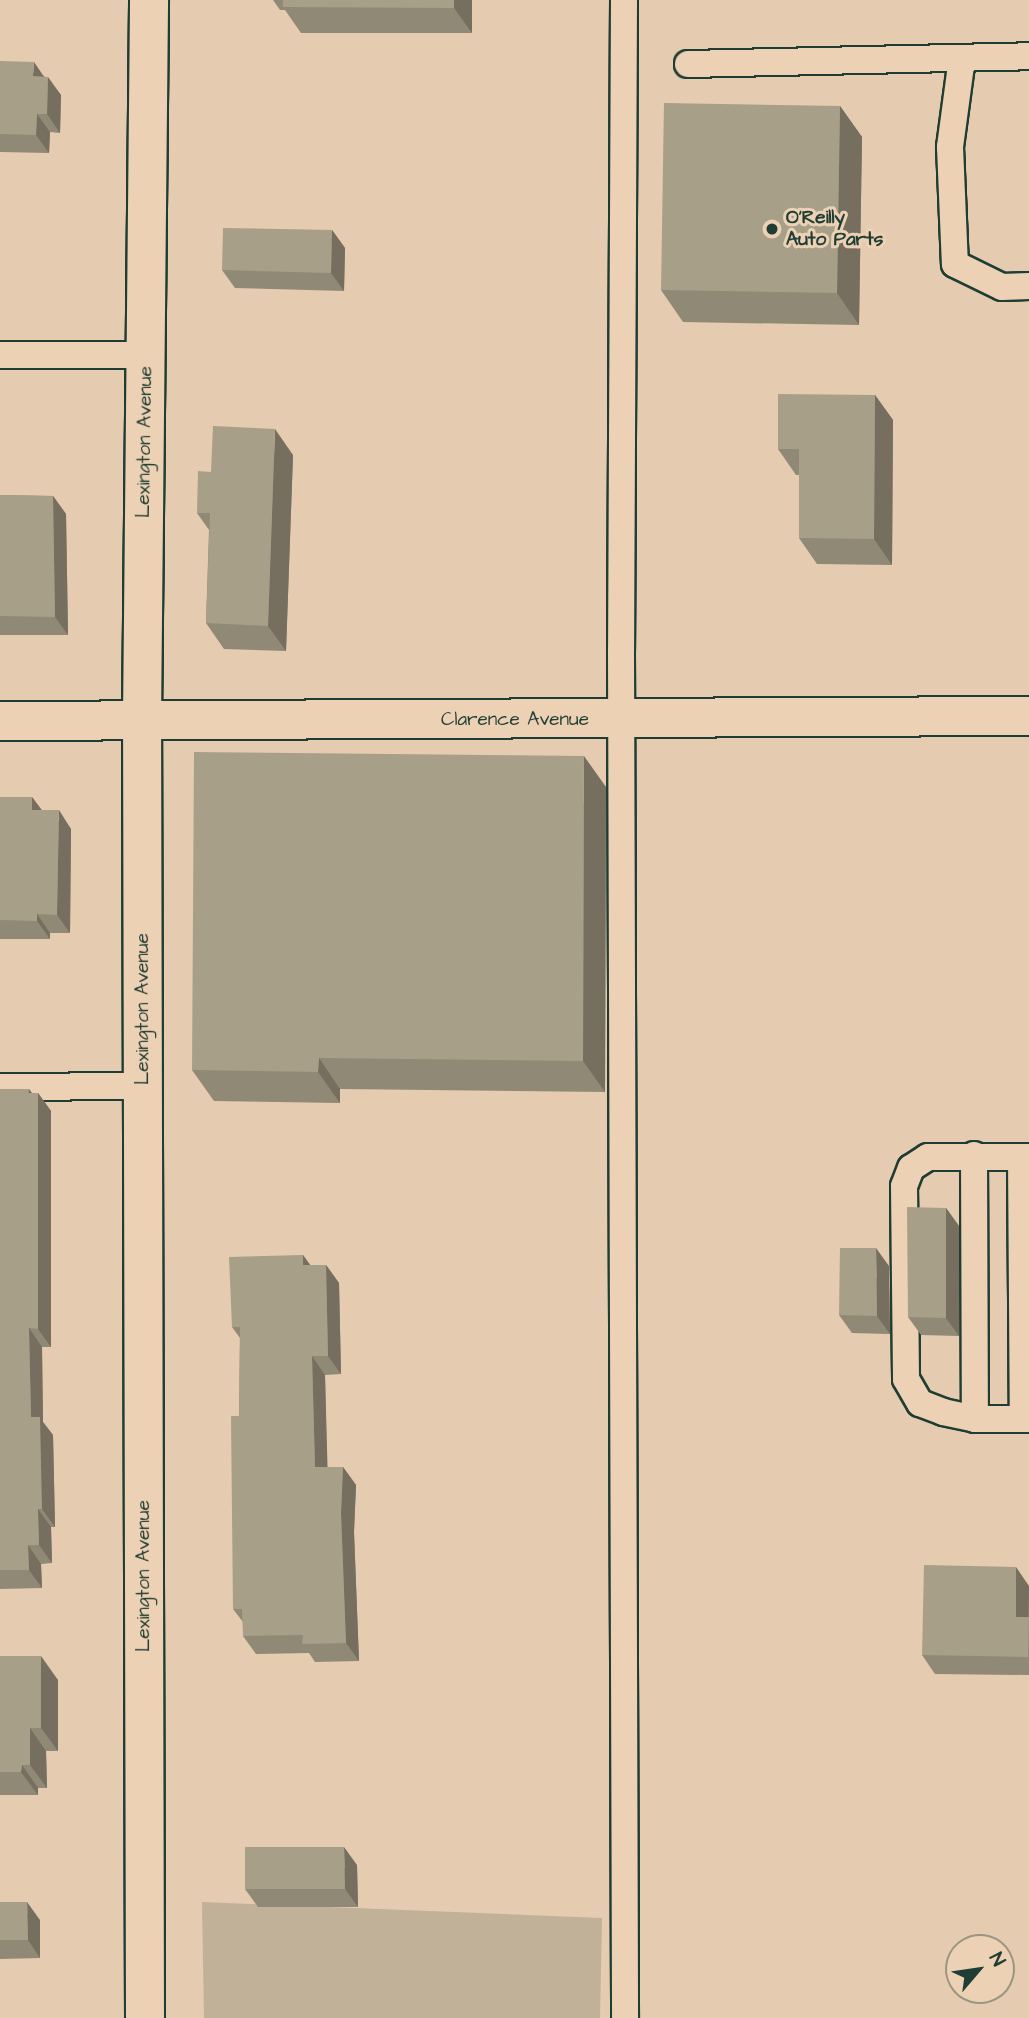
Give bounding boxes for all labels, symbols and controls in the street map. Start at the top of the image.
place label: O'Reilly Auto Parts [786,207,883,251]
marker: O'Reilly Auto Parts [764,221,780,237]
street label: Lexington Avenue [132,366,158,518]
street label: Clarence Avenue [441,709,589,731]
street label: Lexington Avenue [132,933,154,1085]
street label: Lexington Avenue [133,1500,155,1652]
north arrow [945,1934,1015,2004]
text: N [982,1948,1012,1971]

